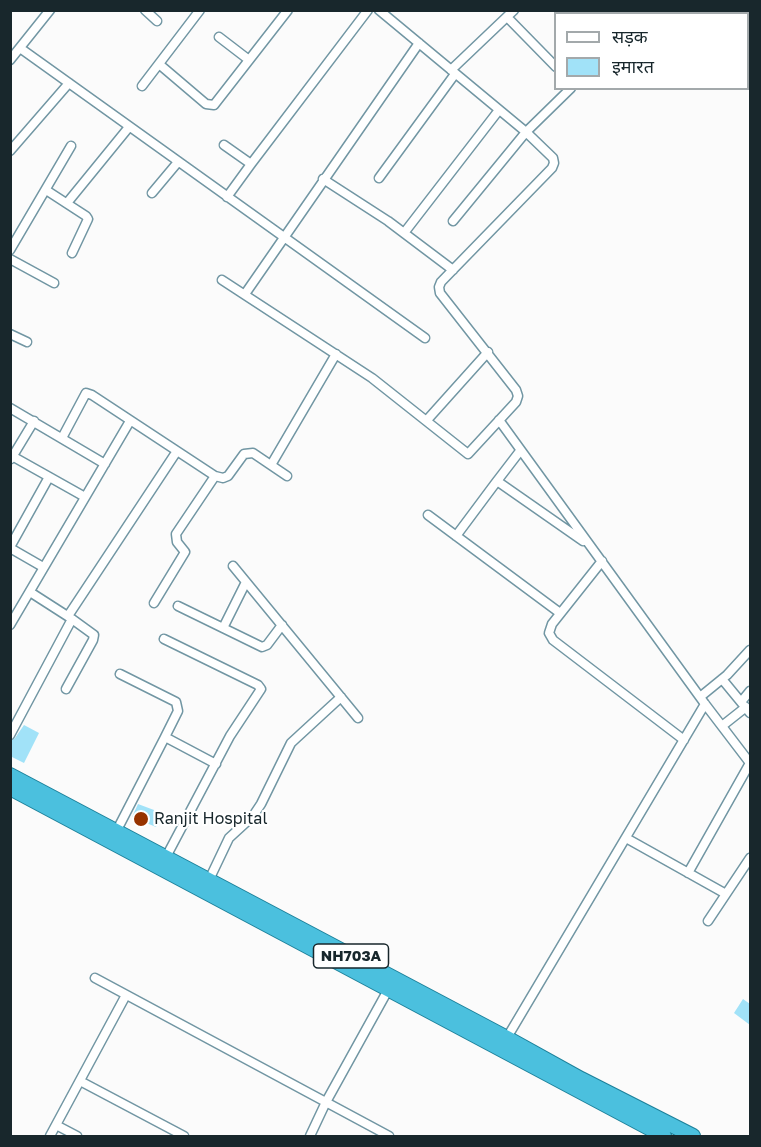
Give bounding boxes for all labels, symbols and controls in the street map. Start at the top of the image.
legend [554,12,749,90]
text: सड़क [612,25,648,47]
text: इमारत [612,55,654,77]
place label: Ranjit Hospital [154,809,268,829]
marker: Ranjit Hospital [132,810,150,828]
road number: NH703A [314,944,388,968]

